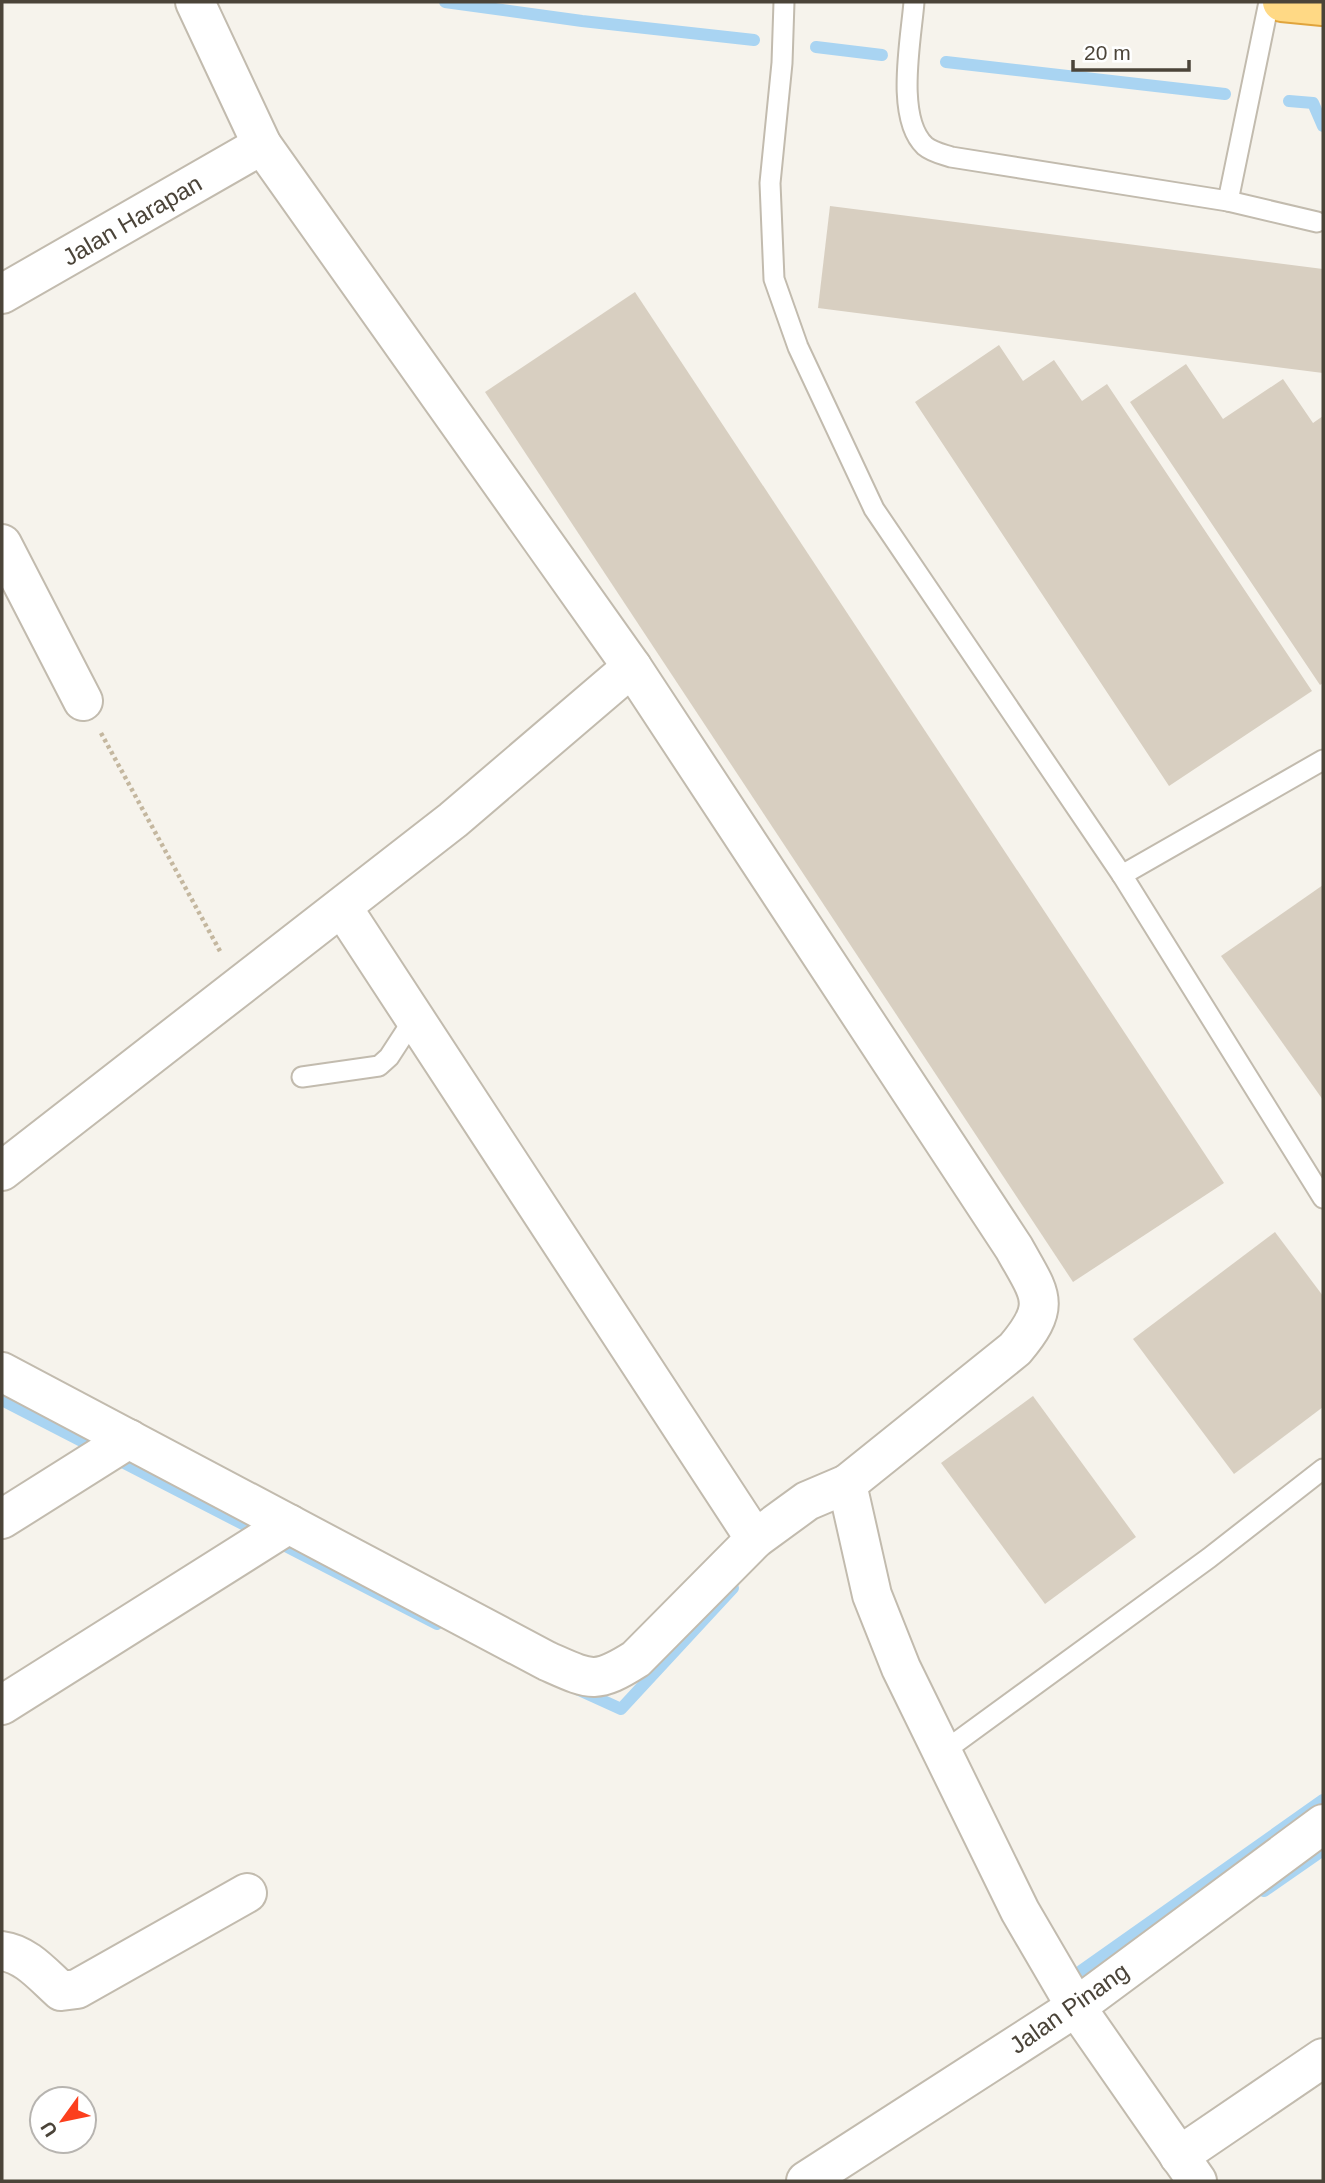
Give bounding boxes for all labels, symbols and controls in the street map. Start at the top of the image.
scale bar [1073,28,1188,72]
text: 20 m [1084,41,1131,64]
street label: Jalan Harapan [58,169,206,271]
street label: Jalan Pinang [1004,1957,1134,2059]
north arrow [28,2085,98,2155]
text: U [37,2118,62,2140]

